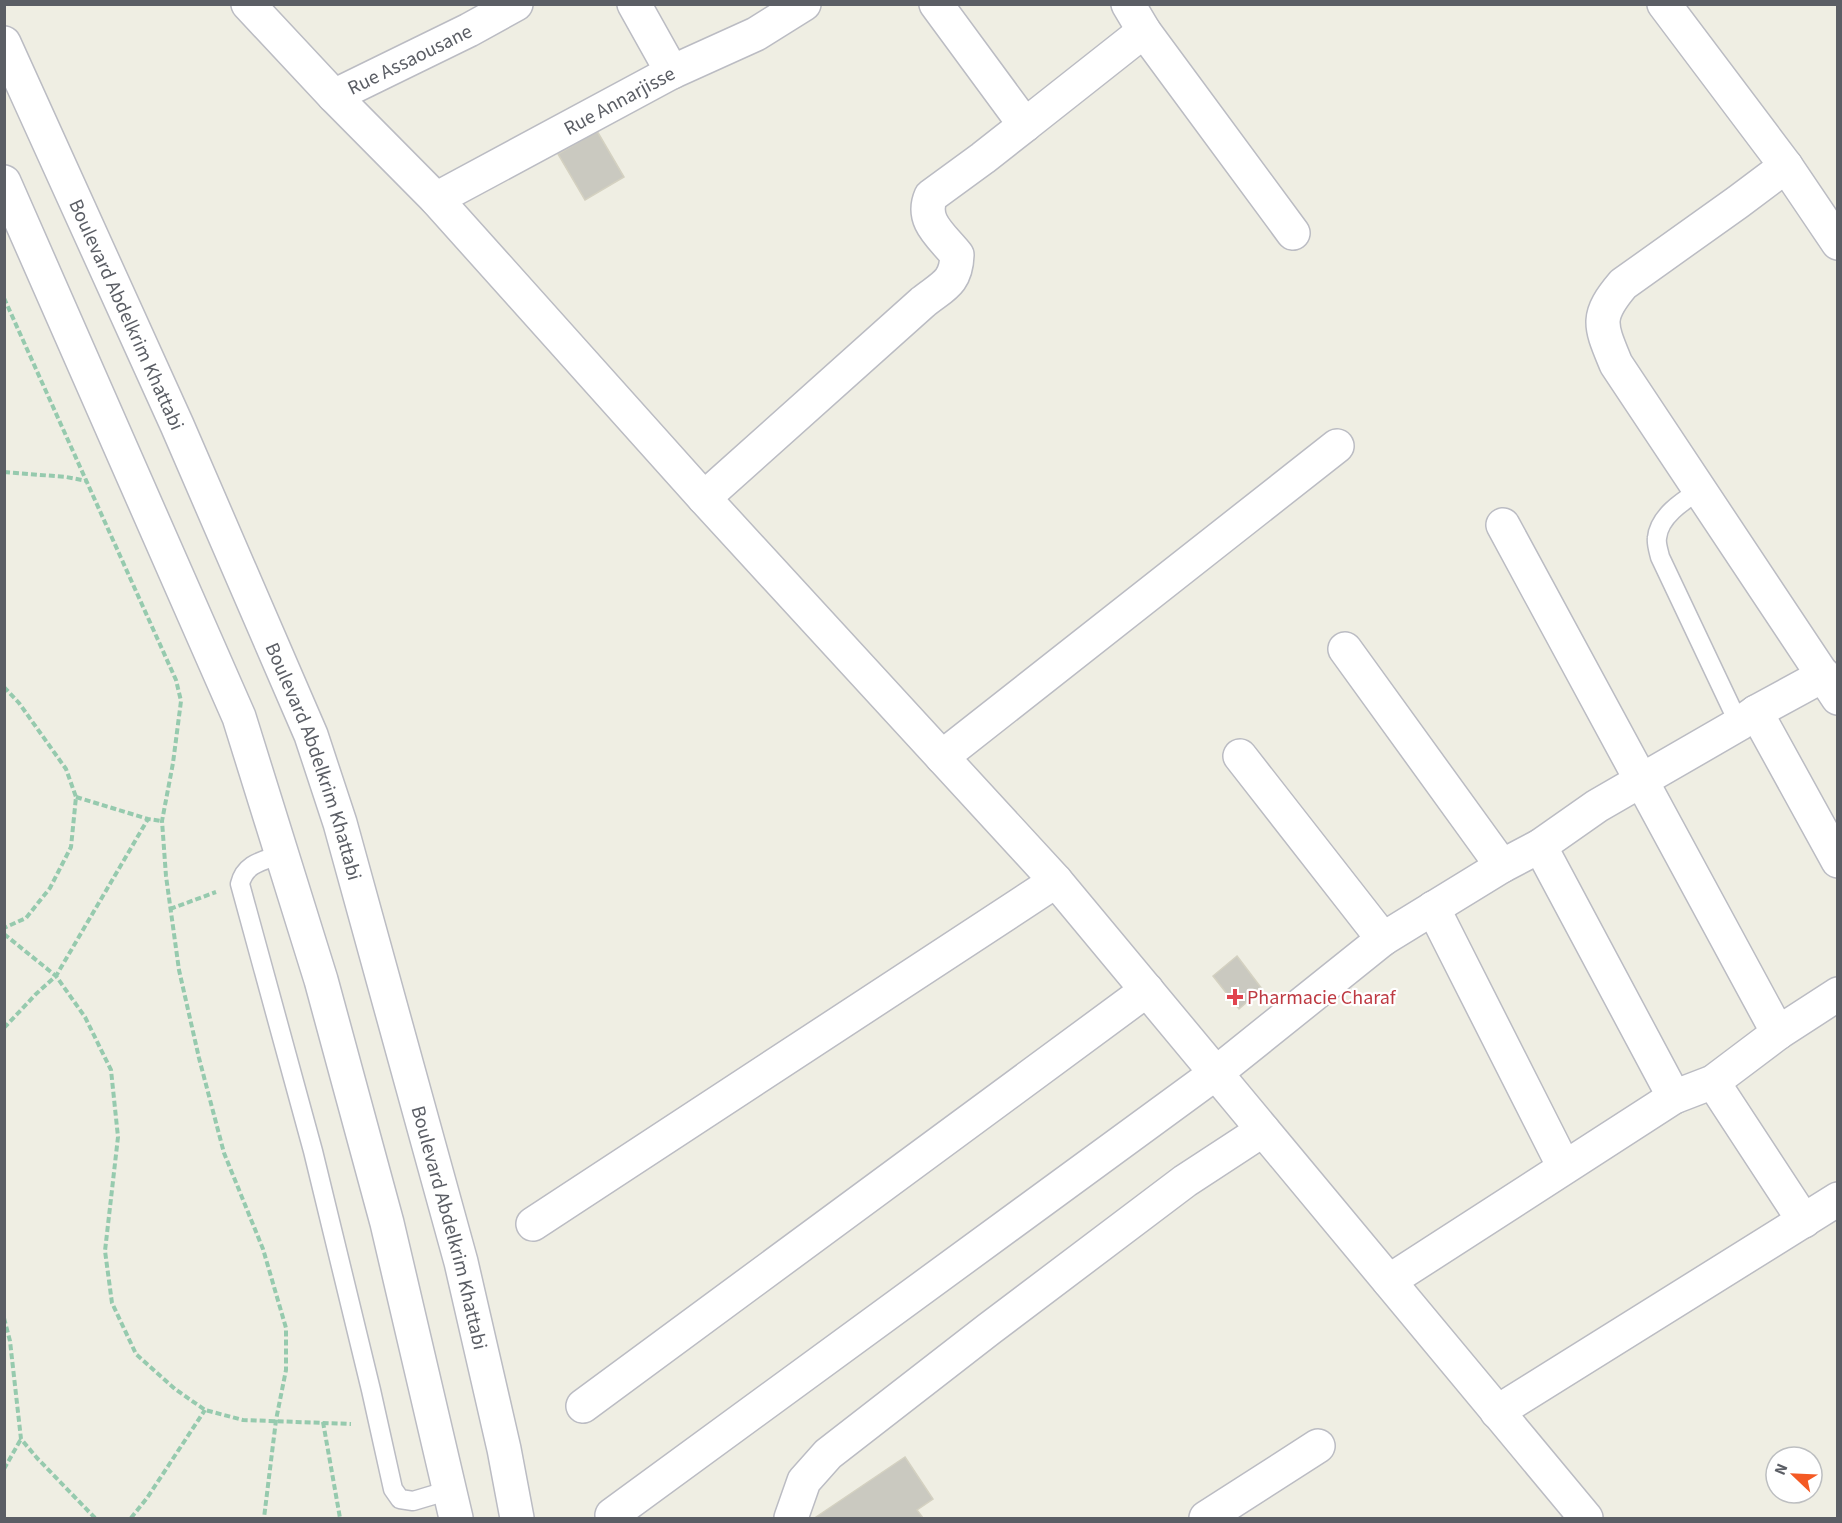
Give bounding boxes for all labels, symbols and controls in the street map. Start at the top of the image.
street label: Rue Assaousane [343,18,477,102]
street label: Rue Annarjisse [559,60,680,143]
street label: Boulevard Abdelkrim Khattabi [61,195,191,435]
street label: Boulevard Abdelkrim Khattabi [258,638,368,884]
place label: Pharmacie Charaf [1247,984,1397,1012]
marker: Pharmacie Charaf [1228,990,1242,1004]
street label: Boulevard Abdelkrim Khattabi [404,1103,494,1353]
north arrow [1764,1445,1824,1505]
text: N [1769,1460,1793,1479]

